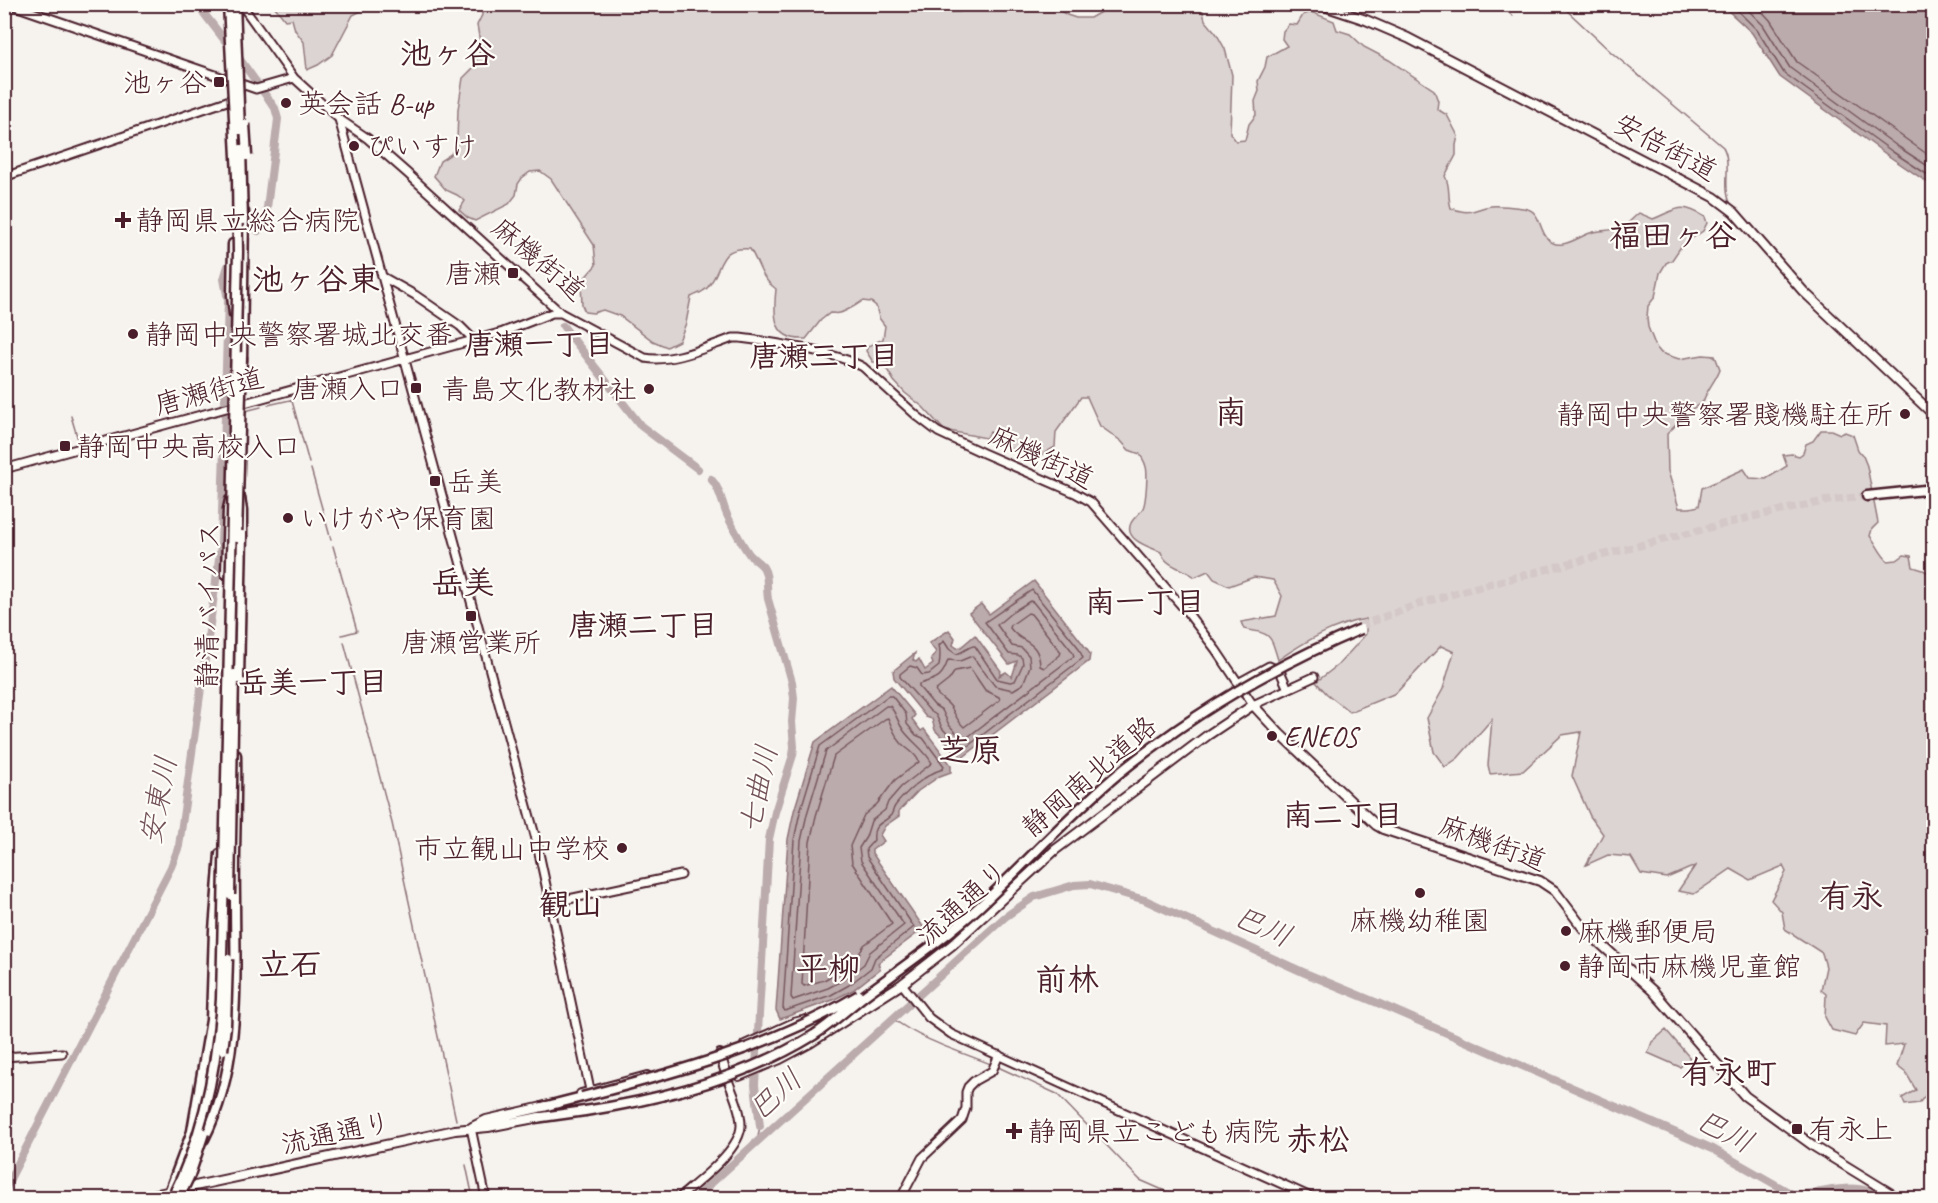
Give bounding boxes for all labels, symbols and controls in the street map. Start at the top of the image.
district label: 池ヶ谷 [400,33,496,74]
place label: 池ヶ谷 [123,65,207,100]
marker: 池ヶ谷 [212,75,226,89]
place label: 英会話 B-up [298,86,435,121]
marker: 英会話 B-up [279,96,293,110]
street label: 安倍街道 [1608,105,1724,189]
place label: ぴいすけ [366,129,477,164]
marker: ぴいすけ [347,139,361,153]
place label: 静岡県立総合病院 [136,203,360,238]
street label: 麻機街道 [485,210,593,308]
marker: 静岡県立総合病院 [114,211,132,229]
district label: 福田ヶ谷 [1609,215,1737,256]
place label: 唐瀬 [445,256,501,291]
district label: 池ヶ谷東 [252,259,380,300]
marker: 唐瀬 [506,266,520,280]
place label: 静岡中央警察署城北交番 [145,317,453,352]
district label: 唐瀬一丁目 [464,325,614,363]
marker: 静岡中央警察署城北交番 [126,327,140,341]
district label: 唐瀬三丁目 [749,337,899,375]
street label: 唐瀬街道 [150,360,268,422]
place label: 唐瀬入口 [292,371,404,406]
place label: 青島文化教材社 [441,372,637,407]
marker: 唐瀬入口 [409,381,423,395]
marker: 青島文化教材社 [642,382,656,396]
district label: 南 [1215,392,1247,433]
place label: 静岡中央警察署賤機駐在所 [1557,397,1893,432]
marker: 静岡中央警察署賤機駐在所 [1898,407,1912,421]
street label: 麻機街道 [984,417,1100,497]
place label: 静岡中央高校入口 [77,429,301,464]
marker: 静岡中央高校入口 [58,439,72,453]
place label: 岳美 [447,464,503,499]
marker: 岳美 [428,474,442,488]
place label: いけがや保育園 [300,501,496,536]
marker: いけがや保育園 [281,511,295,525]
street label: 静清バイパス [189,521,227,689]
district label: 岳美 [431,562,495,603]
district label: 南一丁目 [1085,583,1205,621]
district label: 唐瀬二丁目 [568,606,718,644]
marker: 唐瀬営業所 [464,609,478,623]
place label: 唐瀬営業所 [401,625,541,660]
district label: 岳美一丁目 [238,663,388,701]
street label: 静岡南北道路 [1014,708,1164,844]
place label: ENEOS [1284,719,1361,754]
marker: ENEOS [1265,729,1279,743]
district label: 芝原 [938,730,1002,771]
water label: 七曲川 [730,741,786,837]
water label: 安東川 [131,752,185,848]
district label: 南二丁目 [1283,796,1403,834]
street label: 麻機街道 [1434,807,1552,879]
place label: 市立観山中学校 [414,831,610,866]
marker: 市立観山中学校 [615,841,629,855]
street label: 流通通り [909,853,1015,953]
district label: 有永 [1819,876,1883,917]
district label: 観山 [539,884,603,925]
marker: 麻機幼稚園 [1413,886,1427,900]
water label: 巴川 [1228,896,1298,956]
place label: 麻機幼稚園 [1350,903,1490,938]
place label: 麻機郵便局 [1578,914,1718,949]
marker: 麻機郵便局 [1559,924,1573,938]
district label: 立石 [258,944,322,985]
district label: 平柳 [796,948,860,989]
place label: 静岡市麻機児童館 [1577,949,1801,984]
district label: 前林 [1035,959,1099,1000]
marker: 静岡市麻機児童館 [1558,959,1572,973]
district label: 有永町 [1681,1052,1777,1093]
water label: 巴川 [740,1060,810,1128]
water label: 巴川 [1690,1100,1760,1162]
street label: 流通通り [278,1104,394,1162]
place label: 有永上 [1809,1112,1893,1147]
place label: 静岡県立こども病院 [1028,1114,1280,1149]
district label: 赤松 [1286,1119,1350,1160]
marker: 静岡県立こども病院 [1005,1122,1023,1140]
marker: 有永上 [1790,1122,1804,1136]

